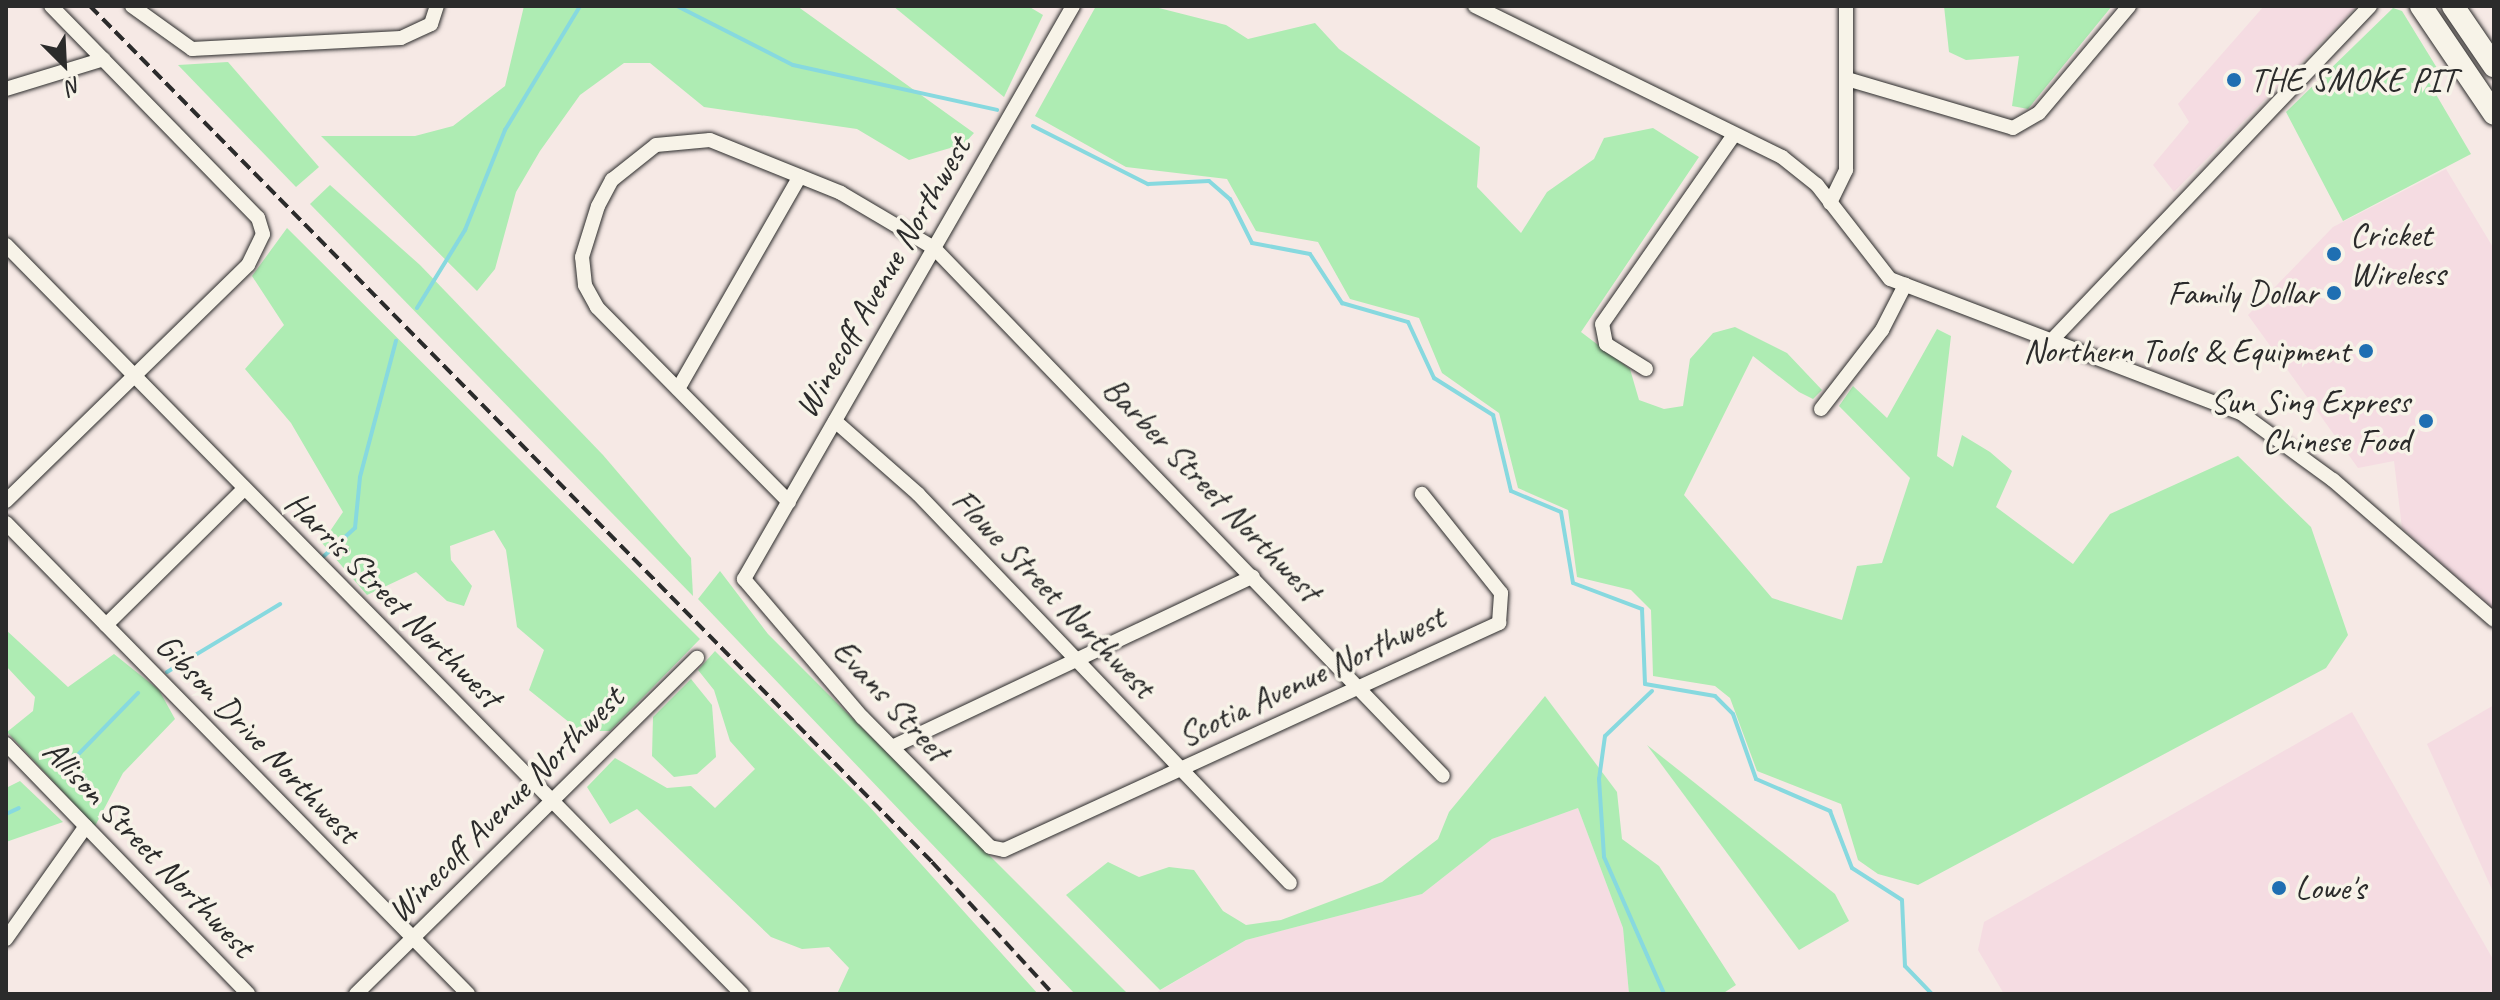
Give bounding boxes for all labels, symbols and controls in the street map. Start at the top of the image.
north arrow [24,24,104,104]
place label: THE SMOKE PIT [2250,60,2456,100]
text: N [62,70,86,101]
marker: THE SMOKE PIT [2225,71,2243,89]
street label: Winecoff Avenue Northwest [785,130,979,424]
place label: Cricket Wireless [2350,214,2445,294]
marker: Cricket Wireless [2325,245,2343,263]
place label: Family Dollar [2168,273,2318,313]
marker: Family Dollar [2325,284,2343,302]
place label: Northern Tools & Equipment [2023,331,2350,371]
marker: Northern Tools & Equipment [2357,342,2375,360]
street label: Barber Street Northwest [1094,368,1330,610]
place label: Sun Sing Express Chinese Food [2210,381,2410,460]
marker: Sun Sing Express Chinese Food [2417,412,2435,430]
street label: Flowe Street Northwest [944,480,1164,706]
street label: Harris Street Northwest [277,482,511,716]
street label: Scotia Avenue Northwest [1171,596,1451,756]
street label: Gibson Drive Northwest [147,624,369,852]
street label: Evans Street [824,630,958,770]
street label: Winecoff Avenue Northwest [379,678,631,930]
street label: Allison Street Northwest [35,731,263,965]
place label: Lowe's [2295,868,2365,908]
marker: Lowe's [2270,879,2288,897]

